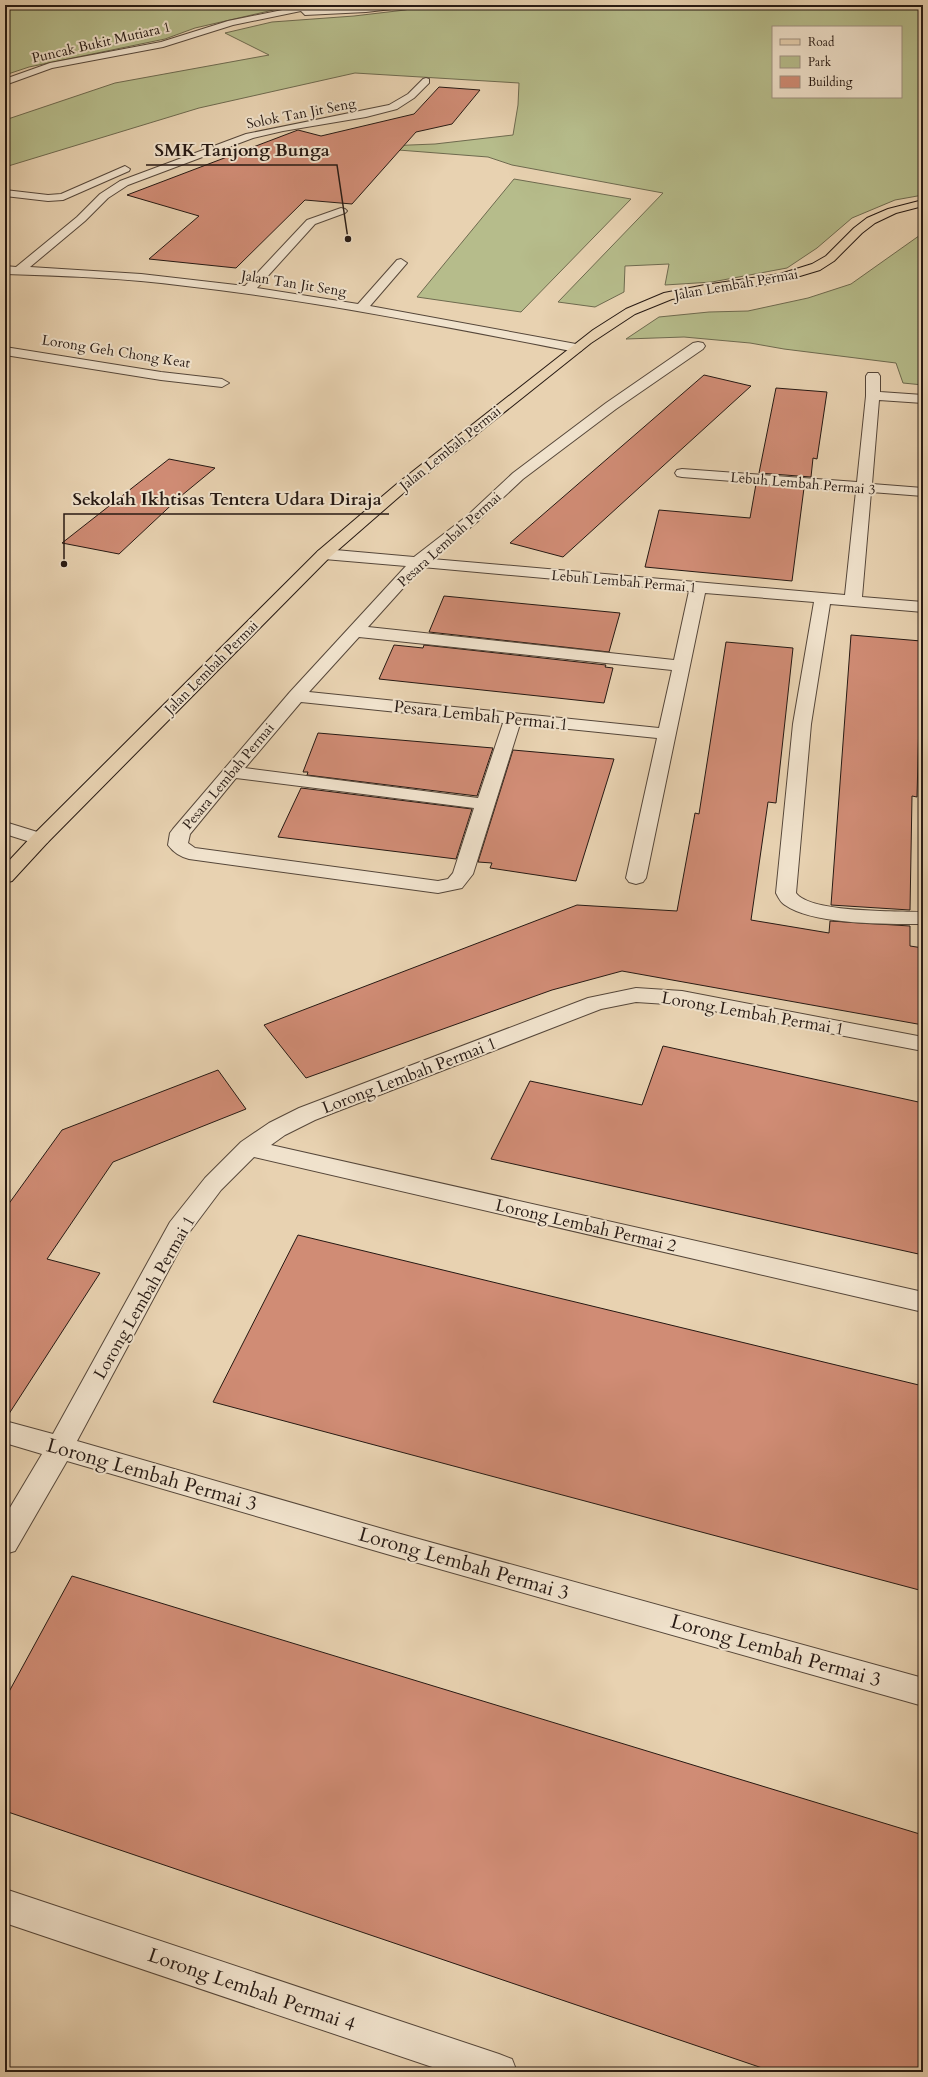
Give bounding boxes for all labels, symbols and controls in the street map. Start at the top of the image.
street label: Puncak Bukit Mutiara 1 [30,17,172,68]
legend [772,26,902,98]
text: Road [808,34,835,50]
text: Park [808,54,832,70]
text: Building [808,74,853,90]
street label: Solok Tan Jit Seng [245,94,358,133]
callout: SMK Tanjong Bunga [146,135,337,165]
text: SMK Tanjong Bunga [154,138,330,163]
street label: Jalan Lembah Permai [671,264,800,305]
street label: Jalan Tan Jit Seng [238,265,348,301]
street label: Lorong Geh Chong Keat [40,330,192,373]
street label: Jalan Lembah Permai [394,402,505,496]
street label: Lebuh Lembah Permai 3 [730,468,876,499]
callout: Sekolah Ikhtisas Tentera Udara Diraja [64,484,389,514]
text: Sekolah Ikhtisas Tentera Udara Diraja [72,487,382,512]
street label: Pesara Lembah Permai [393,488,505,591]
street label: Lebuh Lembah Permai 1 [551,566,697,597]
street label: Jalan Lembah Permai [159,616,262,720]
street label: Pesara Lembah Permai 1 [393,695,569,736]
street label: Pesara Lembah Permai [178,719,279,834]
street label: Lorong Lembah Permai 1 [660,986,846,1041]
street label: Lorong Lembah Permai 1 [319,1032,500,1119]
street label: Lorong Lembah Permai 2 [493,1193,679,1258]
street label: Lorong Lembah Permai 1 [88,1211,201,1383]
street label: Lorong Lembah Permai 3 [43,1431,260,1517]
street label: Lorong Lembah Permai 3 [355,1520,572,1606]
street label: Lorong Lembah Permai 3 [667,1607,884,1693]
street label: Lorong Lembah Permai 4 [144,1941,359,2038]

